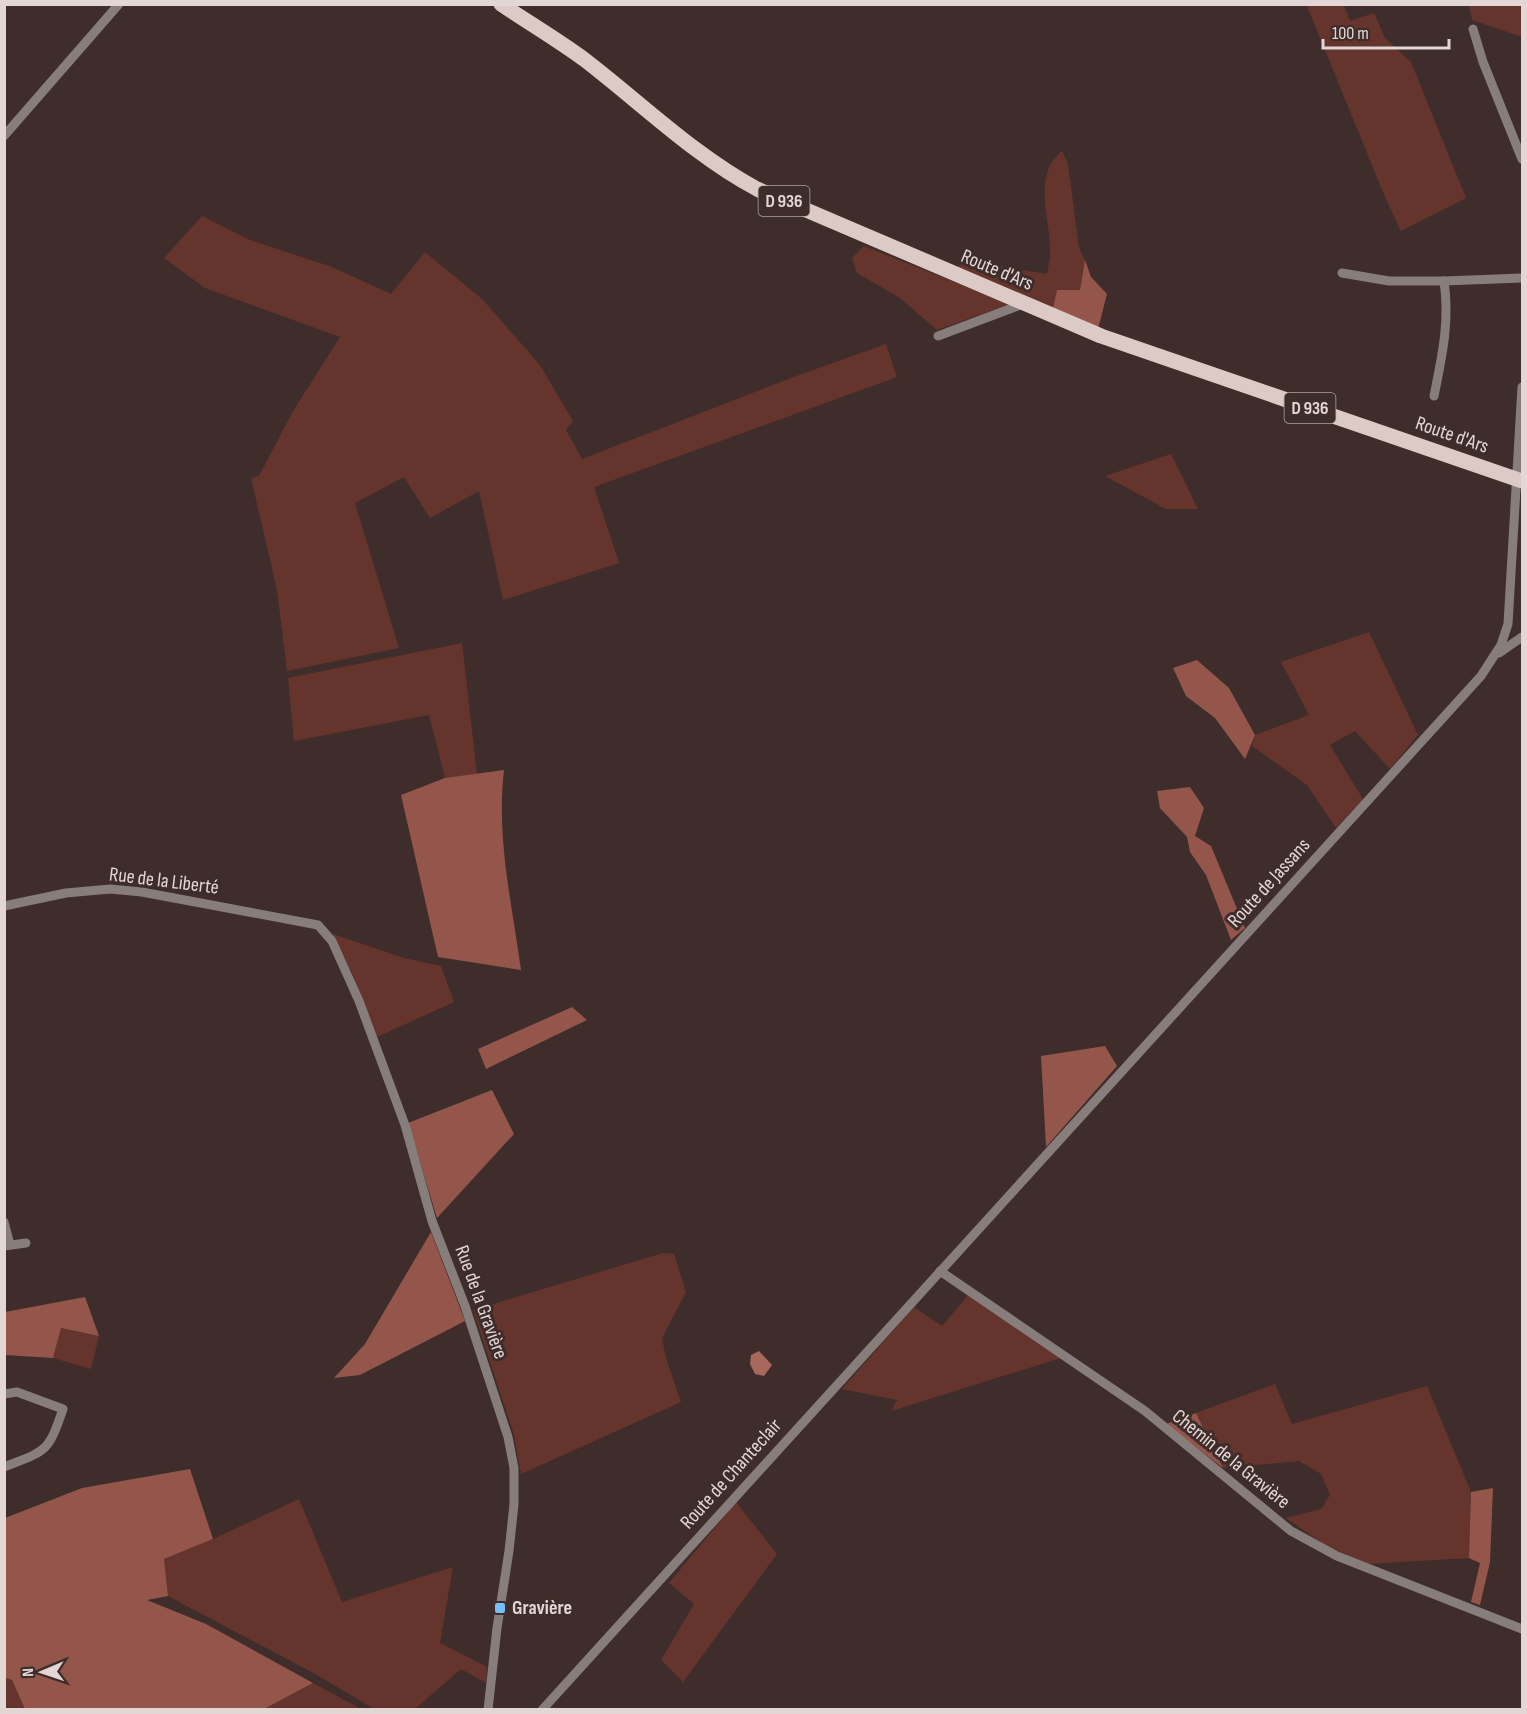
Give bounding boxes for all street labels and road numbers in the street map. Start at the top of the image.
road number: D 936 [758,186,810,216]
street label: Route d'Ars [957,244,1037,296]
road number: D 936 [1284,393,1336,423]
street label: Route d'Ars [1412,411,1492,459]
street label: Route de Jassans [1223,833,1315,933]
street label: Rue de la Liberté [108,862,220,900]
street label: Rue de la Gravière [449,1242,513,1362]
street label: Chemin de la Gravière [1167,1404,1295,1514]
street label: Route de Chanteclair [675,1414,787,1534]

